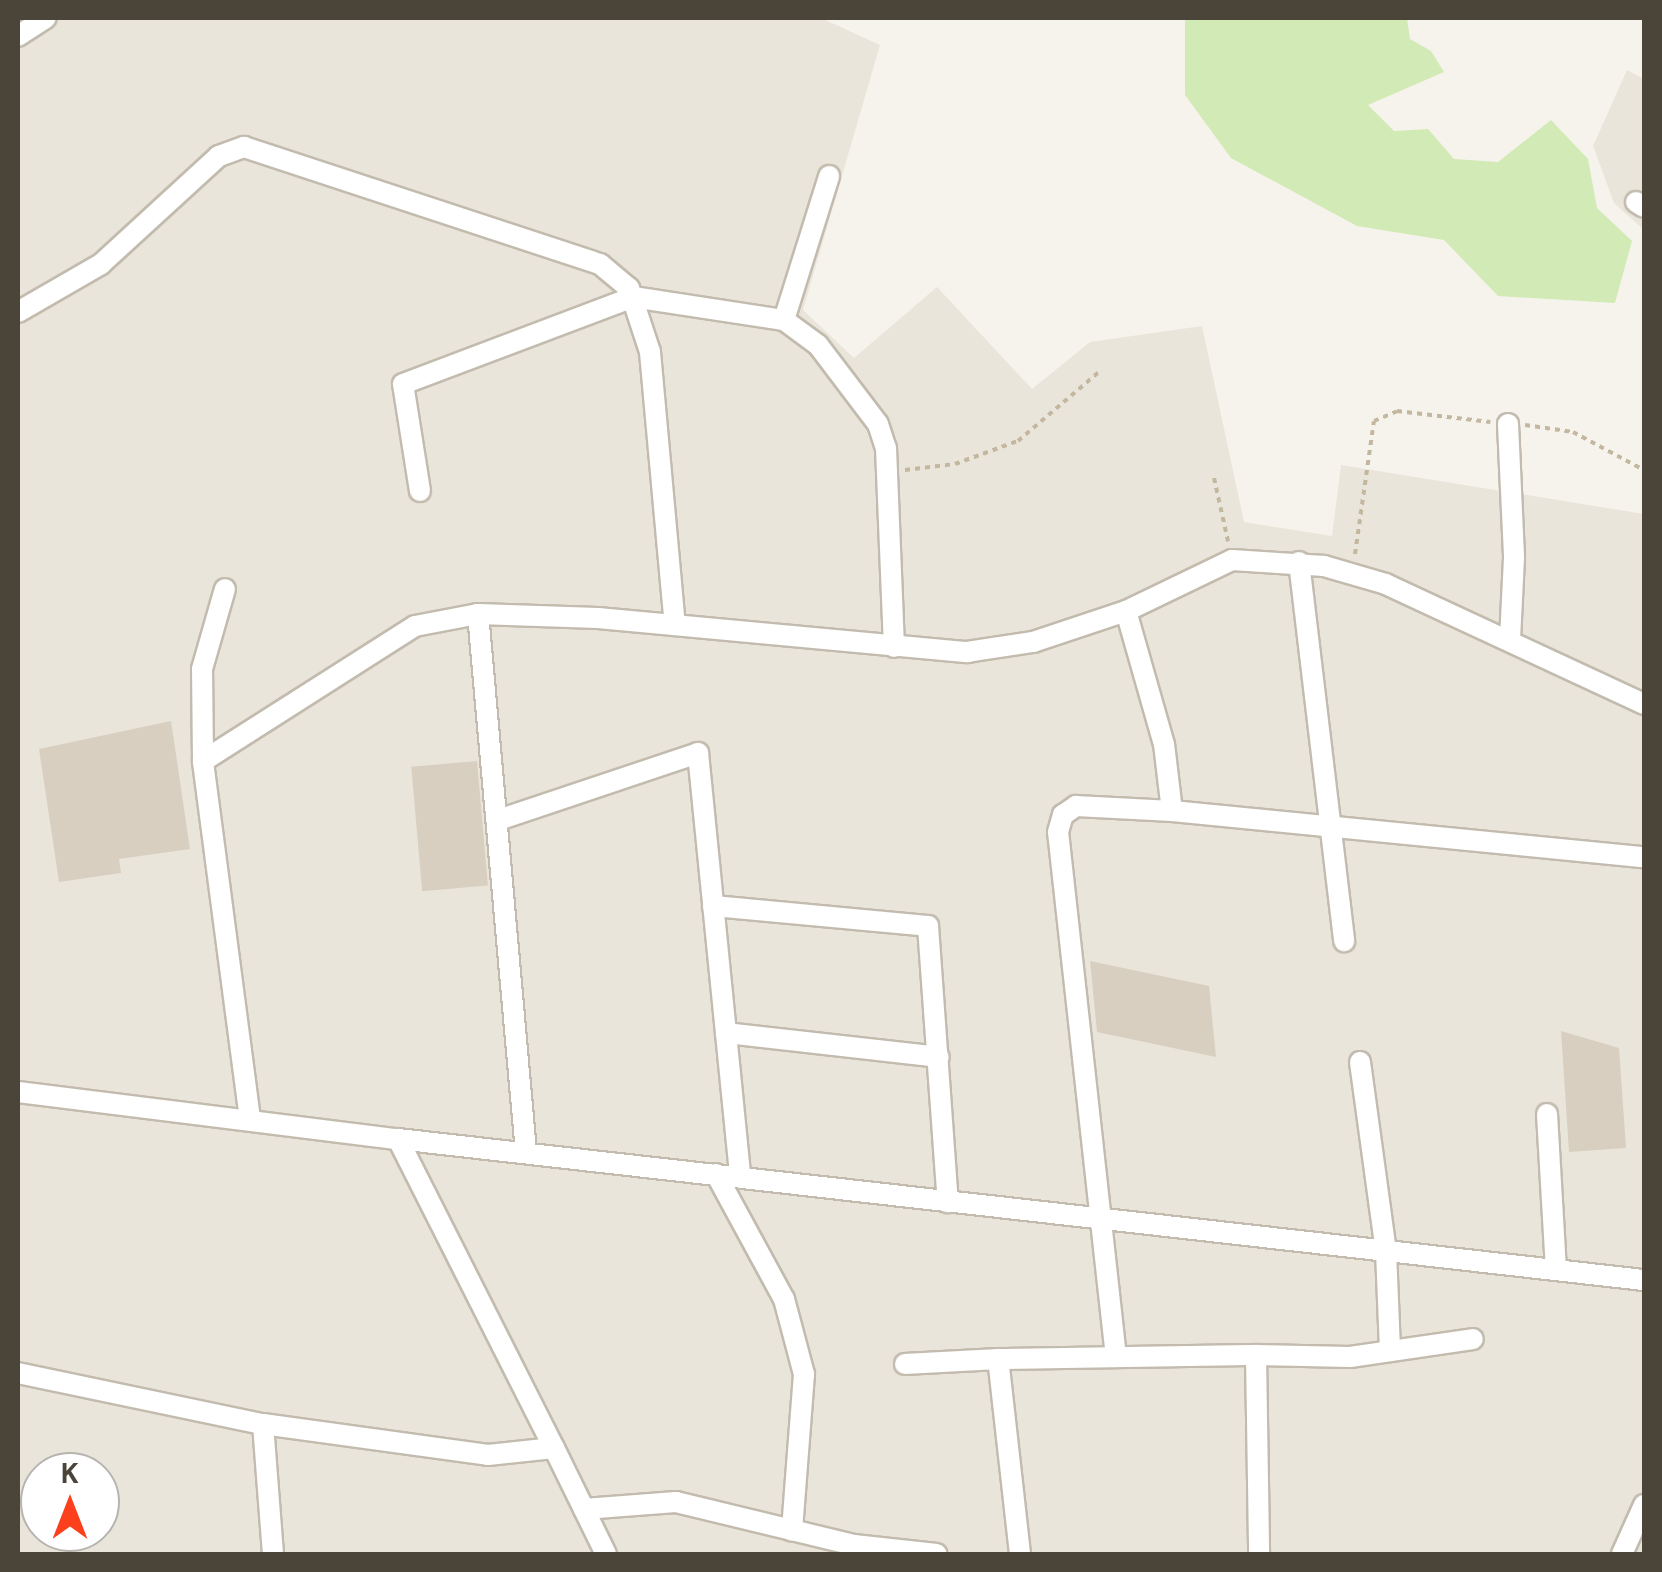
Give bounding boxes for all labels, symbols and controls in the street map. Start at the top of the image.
north arrow [20,1452,120,1552]
text: K [61,1455,79,1492]

